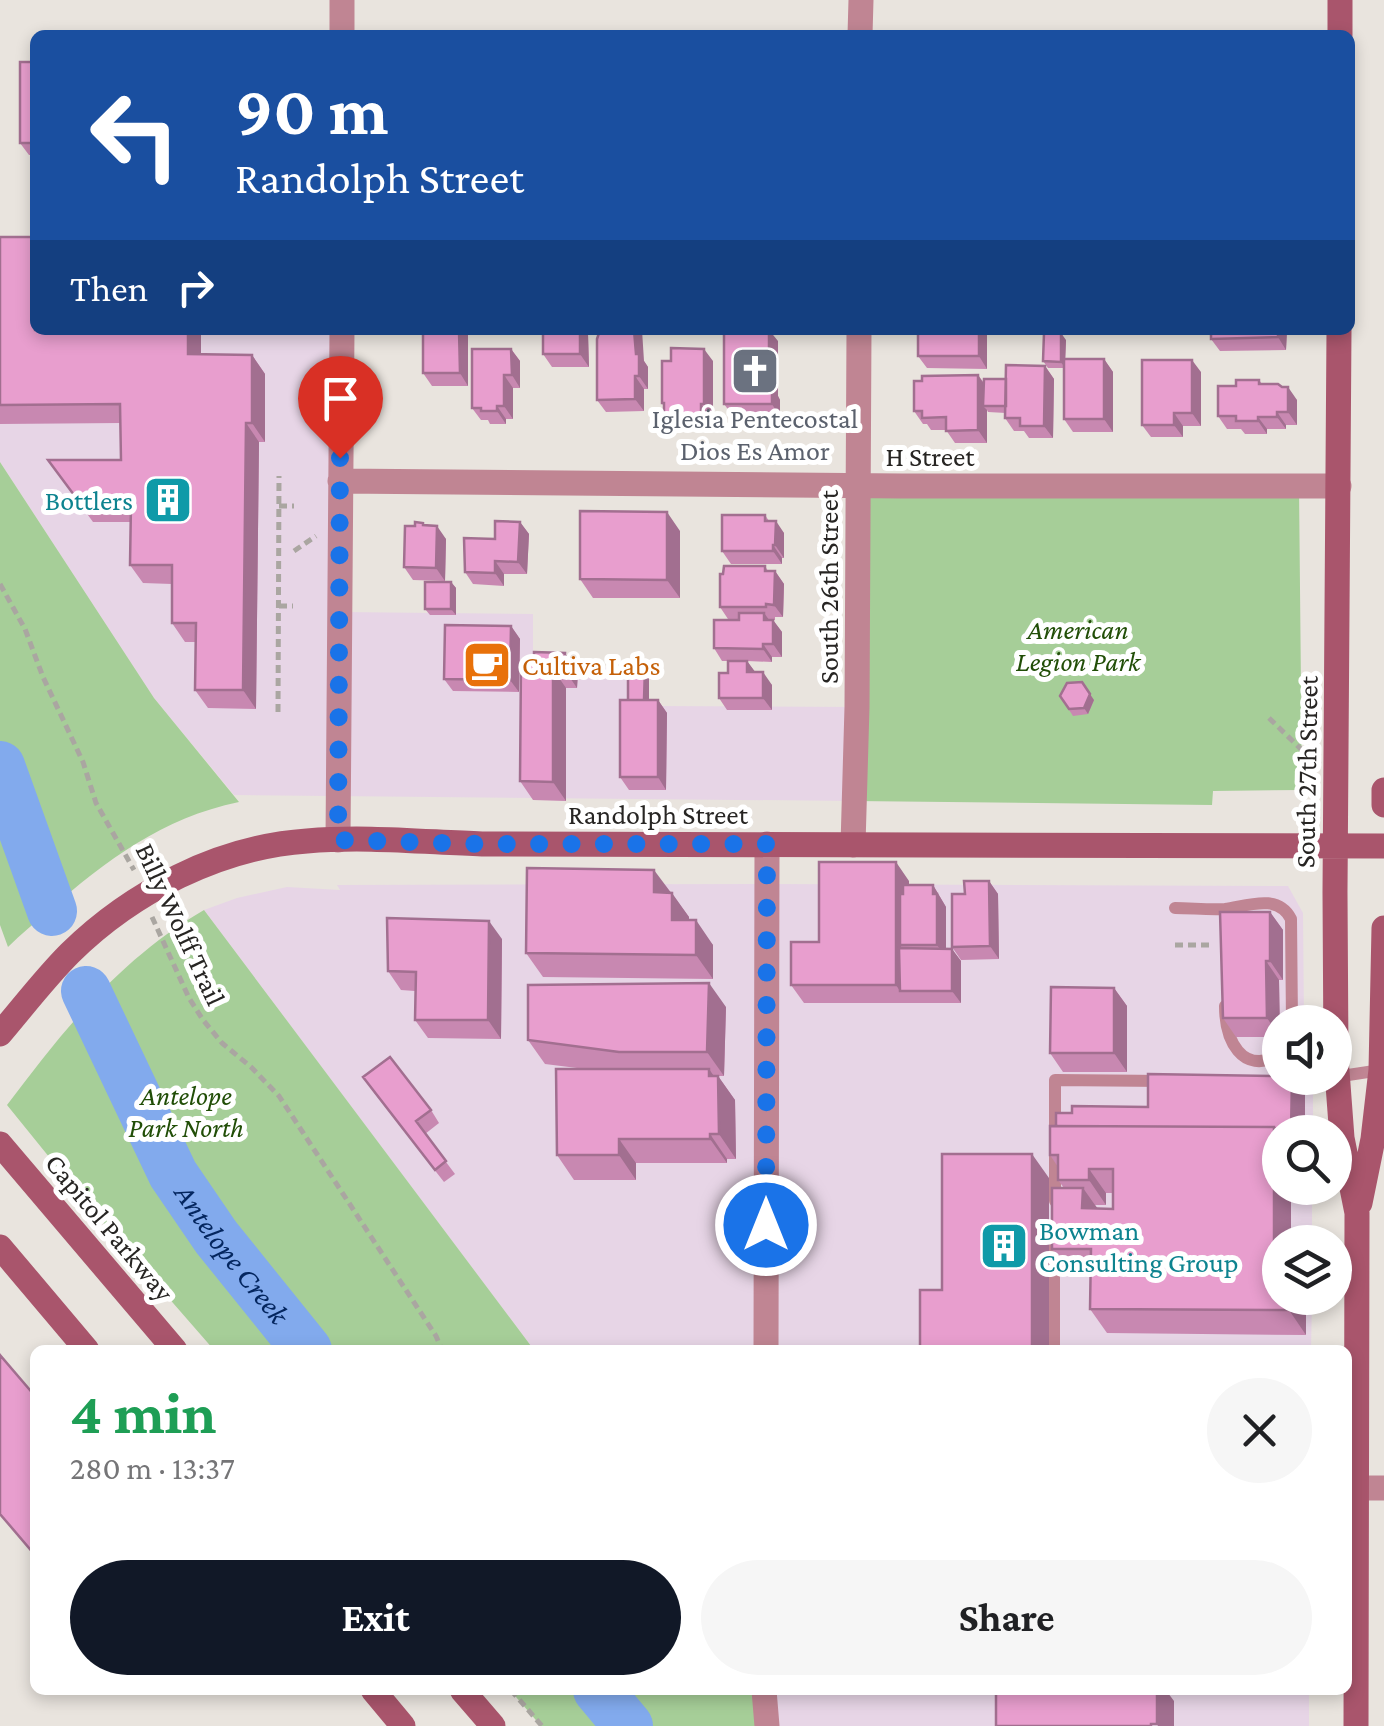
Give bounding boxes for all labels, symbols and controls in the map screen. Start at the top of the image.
icon: left [70,70,200,200]
text: 90 m [235,71,388,149]
text: Randolph Street [235,153,524,203]
icon: right [168,260,223,315]
text: Then [70,267,148,309]
church icon: Iglesia Pentecostal Dios Es Amor [729,345,781,397]
pin [298,356,383,459]
icon: arrive [313,371,368,426]
place label: Iglesia Pentecostal Dios Es Amor [652,403,858,466]
street label: H Street [885,441,975,472]
building icon: Bottlers [142,474,194,526]
place label: Bottlers [45,485,133,516]
street label: South 26th Street [813,489,844,684]
park label: American Legion Park [1016,614,1142,677]
cafe icon: Cultiva Labs [461,639,513,691]
place label: Cultiva Labs [522,650,660,681]
street label: South 27th Street [1289,675,1324,868]
street label: Randolph Street [568,799,749,830]
street label: Billy Wolff Trail [129,838,232,1010]
map controls [1262,1005,1352,1315]
button: sound [1262,1005,1352,1095]
park label: Antelope Park North [128,1080,244,1143]
button: search [1262,1115,1352,1205]
street label: Capitol Parkway [39,1148,181,1308]
position arrow [714,1173,818,1277]
water label: Antelope Creek [168,1176,297,1332]
place label: Bowman Consulting Group [1039,1215,1238,1278]
building icon: Bowman Consulting Group [978,1220,1030,1272]
button: layers [1262,1225,1352,1315]
button: close [1207,1378,1312,1483]
text: 4 min [70,1379,217,1446]
text: 280 m · 13:37 [70,1450,235,1486]
button: Exit [70,1560,681,1675]
button: Share [701,1560,1312,1675]

